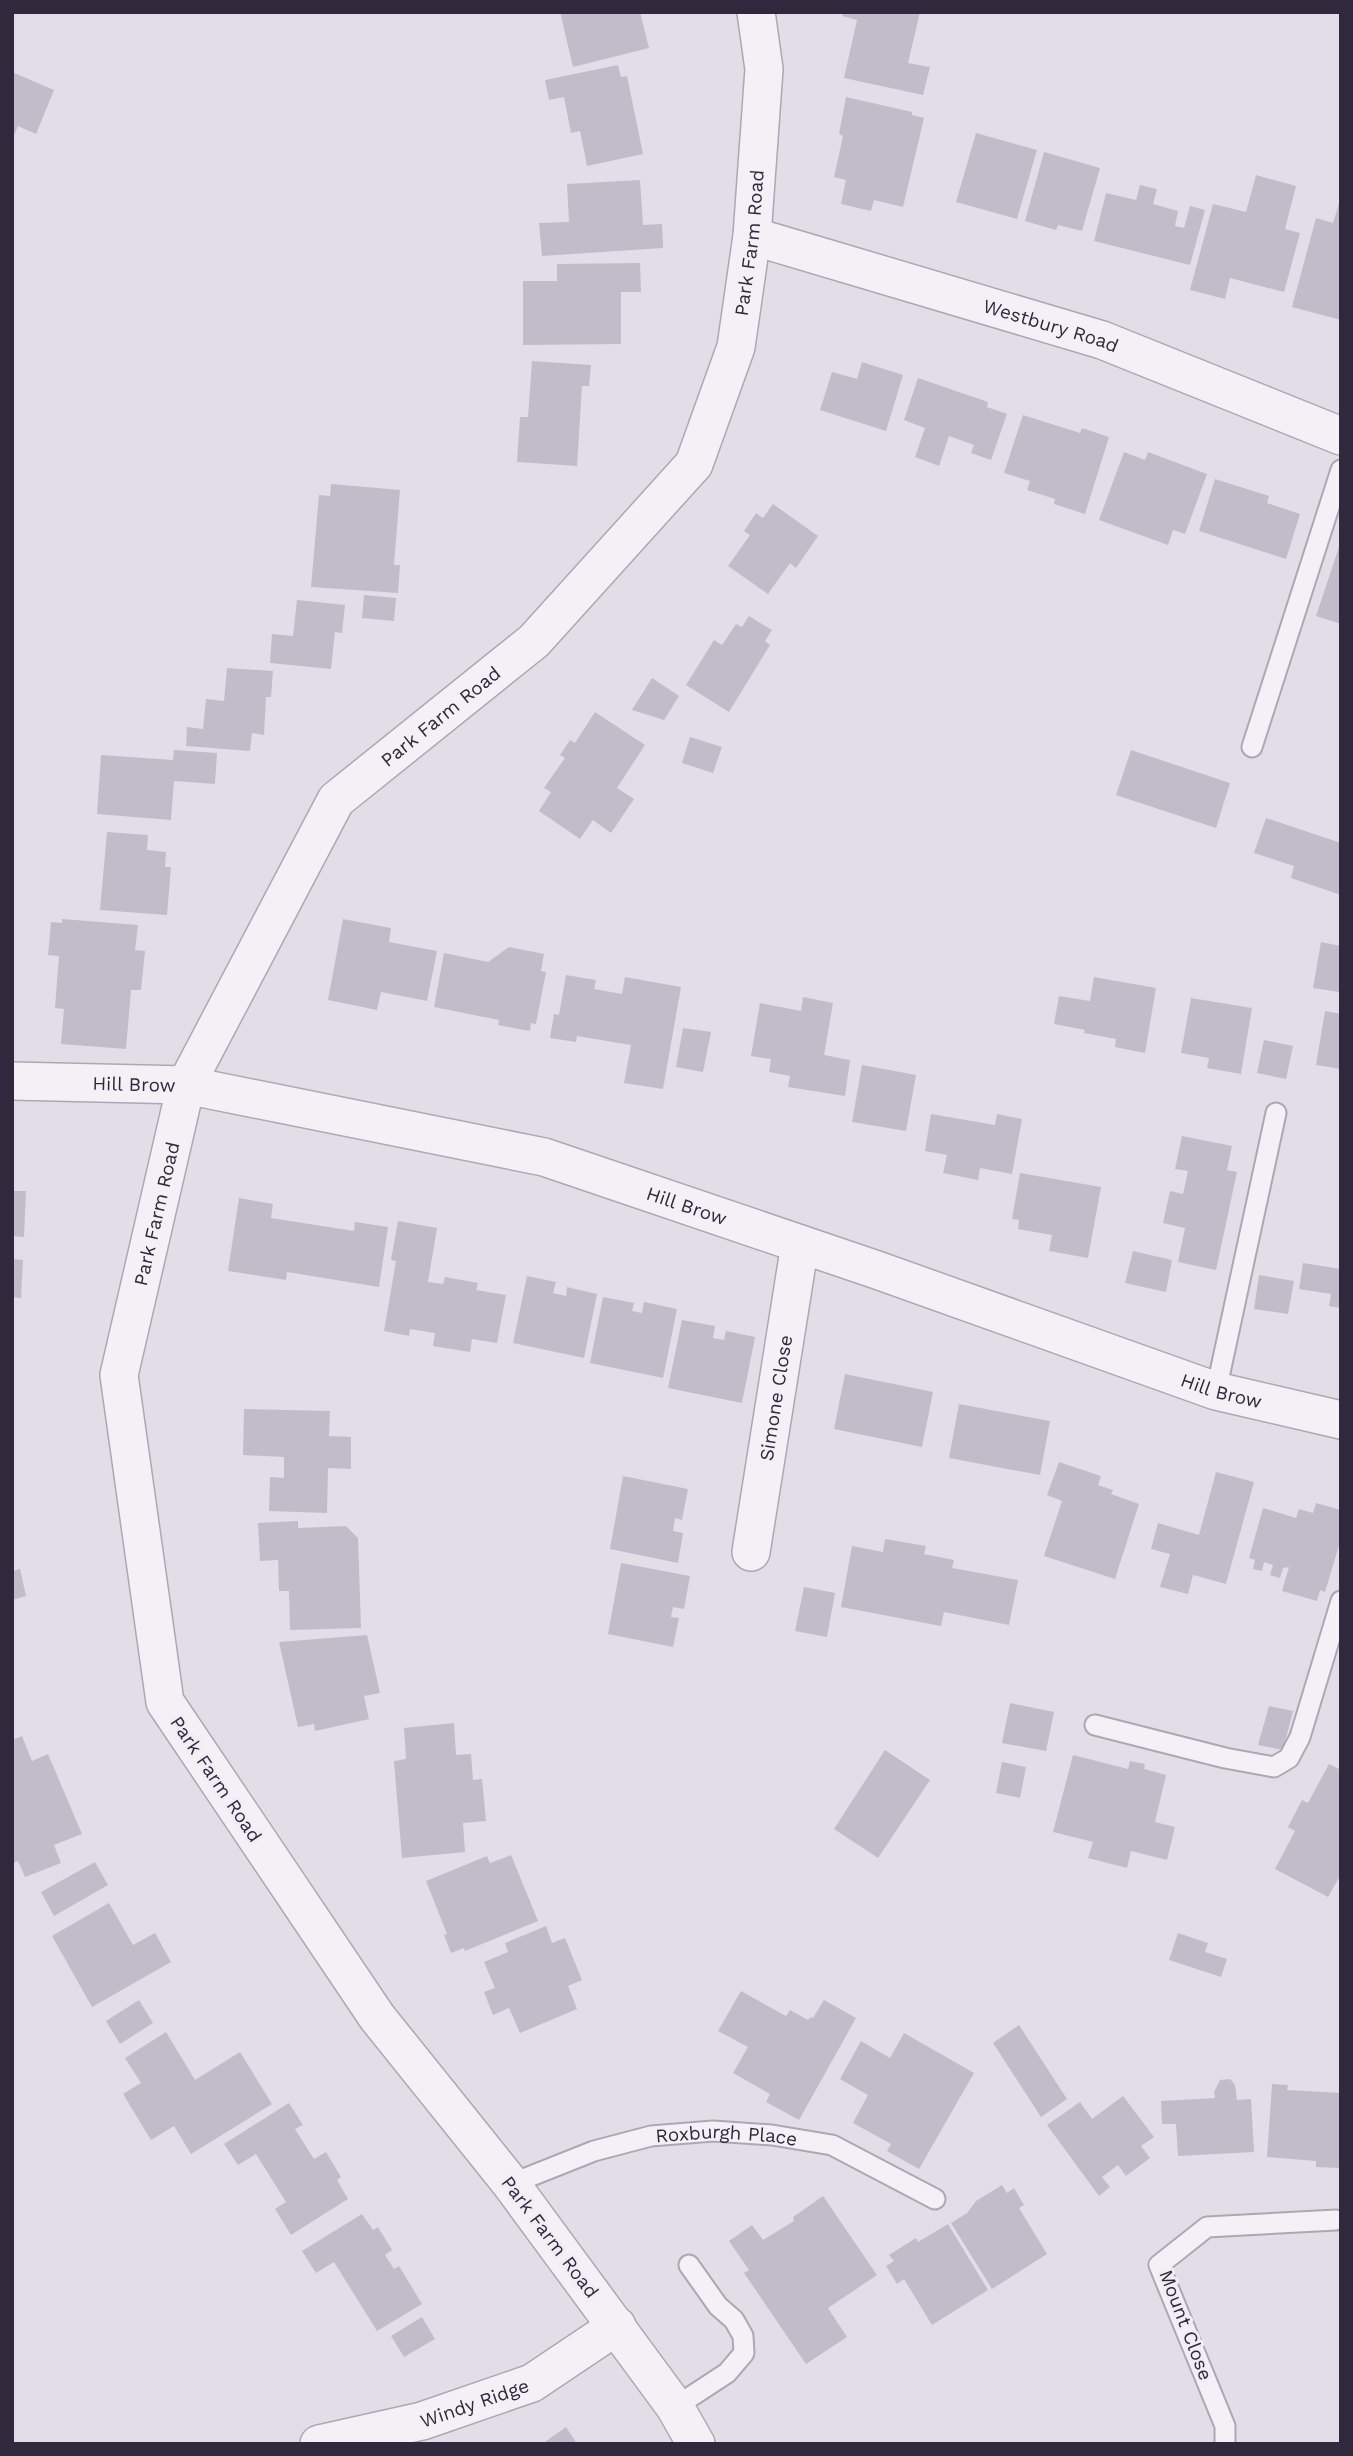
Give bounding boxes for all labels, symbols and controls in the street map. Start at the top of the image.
street label: Park Farm Road [729,169,768,317]
street label: Westbury Road [981,294,1122,357]
street label: Park Farm Road [376,661,505,771]
street label: Hill Brow [92,1071,176,1096]
street label: Park Farm Road [129,1139,184,1288]
street label: Hill Brow [644,1181,730,1230]
street label: Simone Close [754,1333,797,1463]
street label: Hill Brow [1178,1368,1264,1413]
street label: Park Farm Road [165,1712,267,1846]
street label: Roxburgh Place [655,2119,799,2151]
street label: Park Farm Road [497,2171,603,2303]
street label: Mount Close [1154,2266,1218,2384]
street label: Windy Ridge [417,2373,532,2432]

